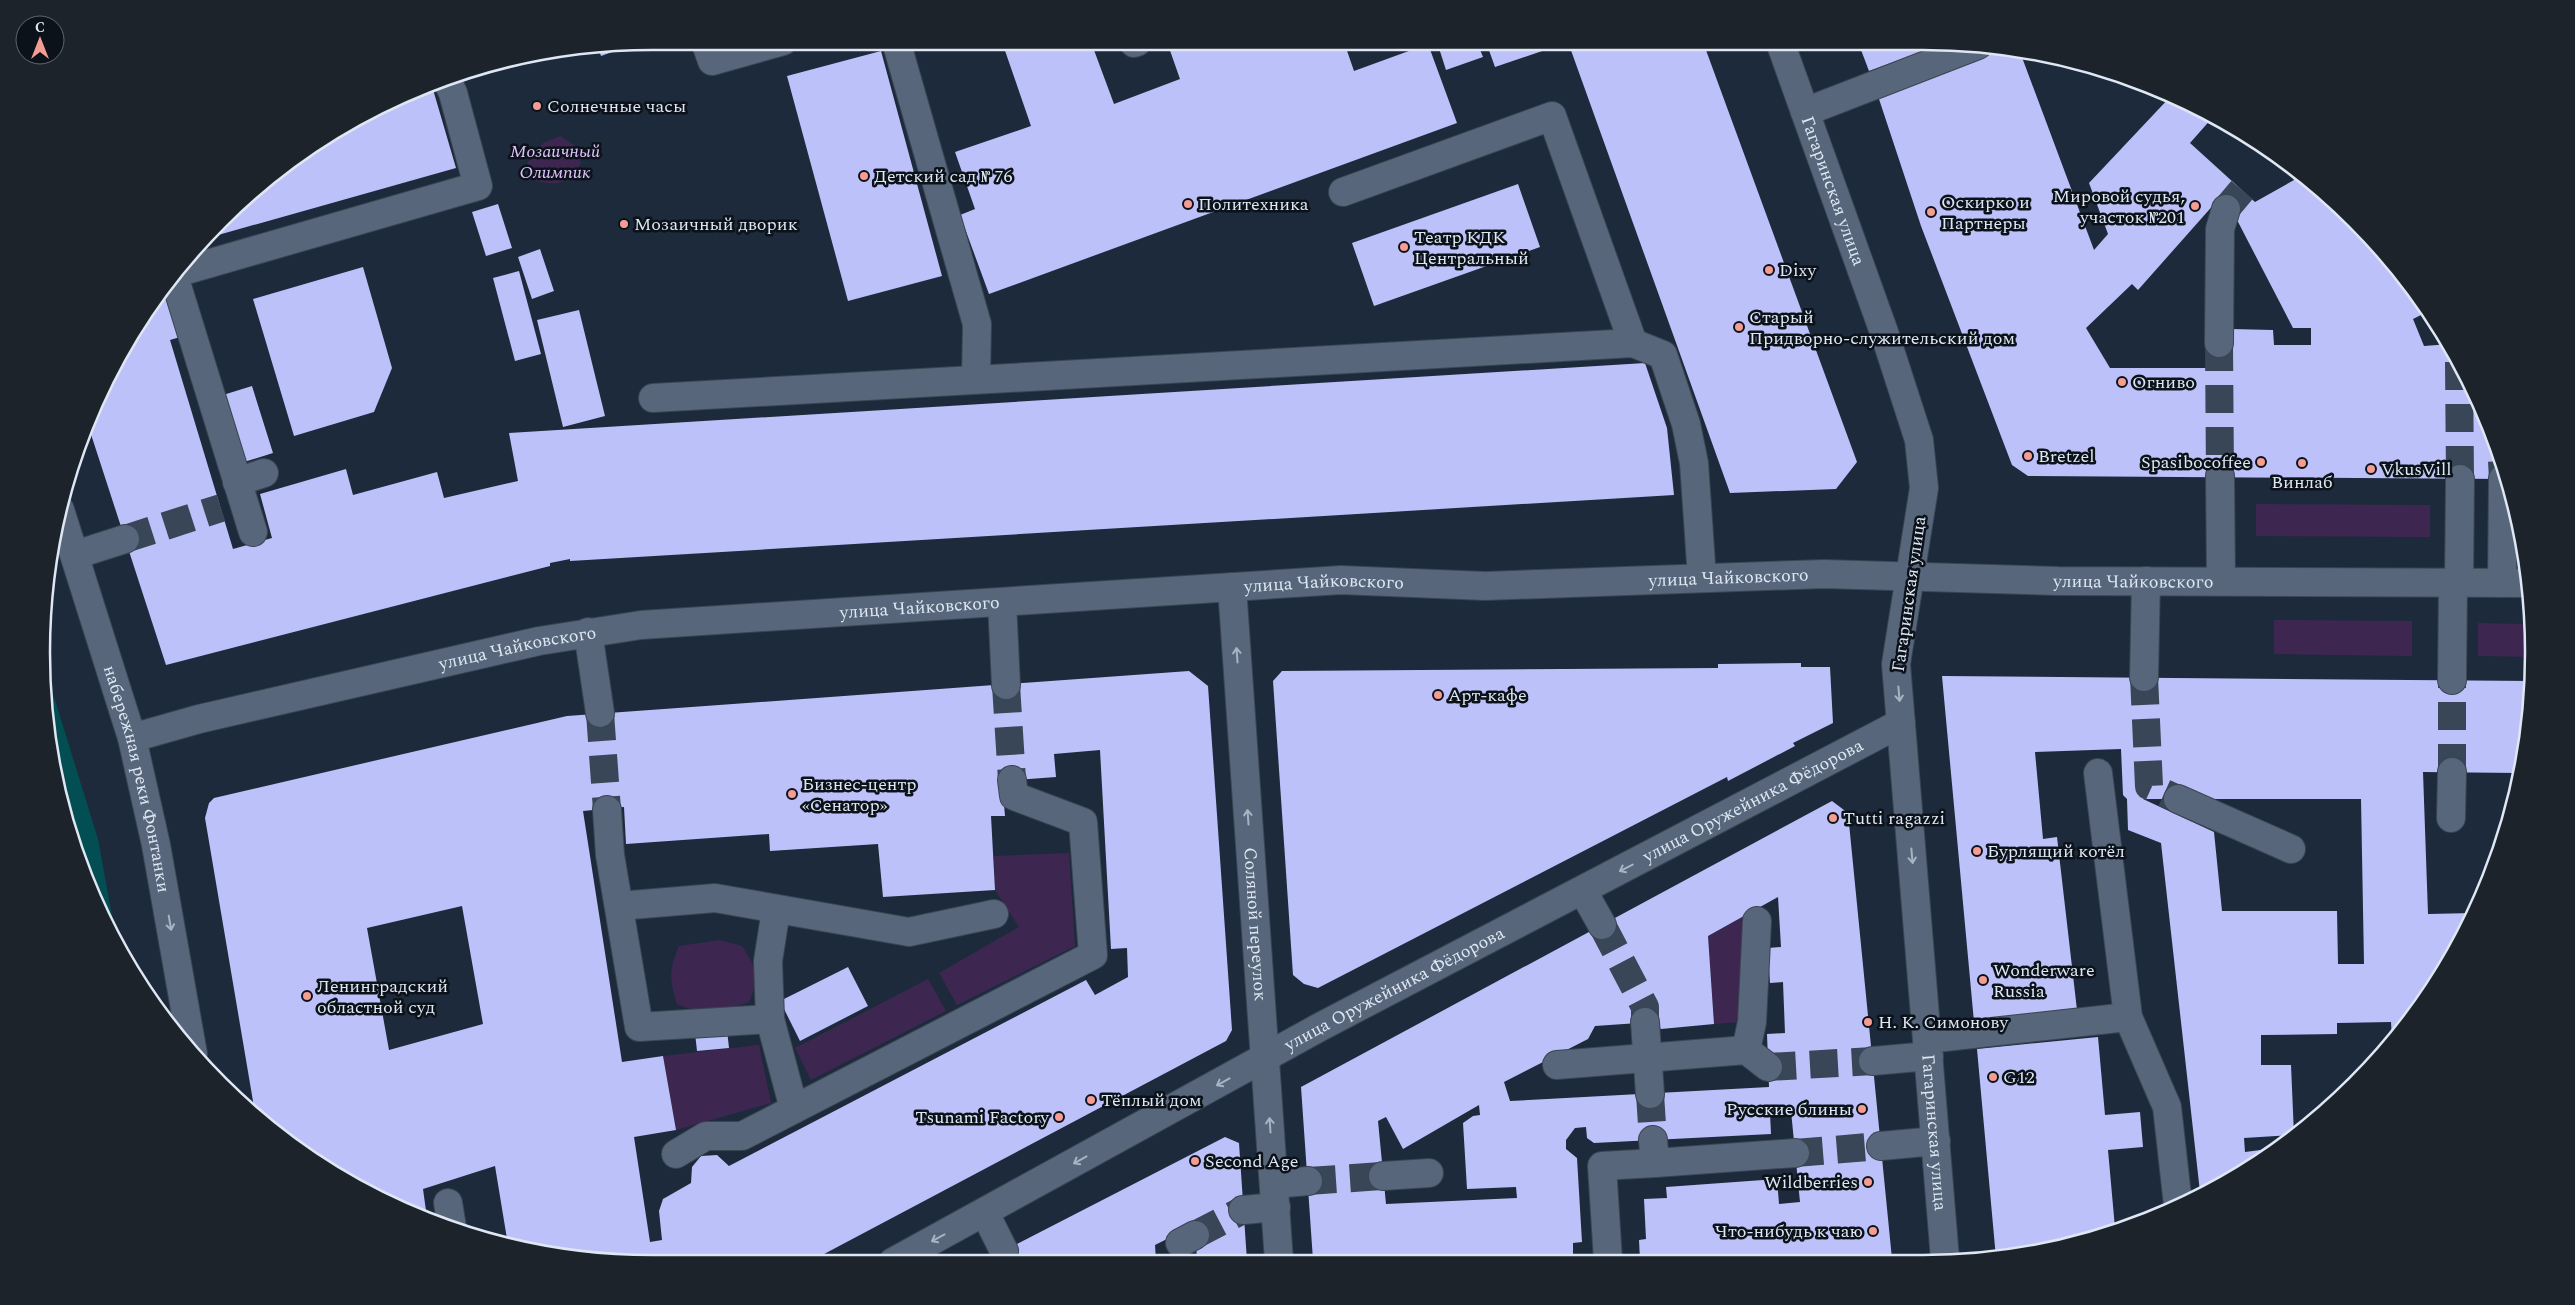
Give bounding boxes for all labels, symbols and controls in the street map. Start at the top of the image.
north arrow [15,15,65,65]
text: С [35,17,45,38]
place label: Солнечные часы [547,93,686,120]
marker: Солнечные часы [531,100,543,112]
street label: Гагаринская улица [1794,112,1873,269]
park label: Мозаичный Олимпик [510,138,601,186]
place label: Детский сад № 76 [874,163,1013,190]
marker: Детский сад № 76 [858,170,870,182]
place label: Мировой судья, участок №201 [2053,183,2185,231]
place label: Оскирко и Партнеры [1941,189,2030,237]
place label: Политехника [1198,191,1309,218]
marker: Политехника [1182,198,1194,210]
marker: Мировой судья, участок №201 [2189,200,2201,212]
marker: Оскирко и Партнеры [1925,206,1937,218]
place label: Мозаичный дворик [634,211,798,238]
marker: Мозаичный дворик [618,218,630,230]
place label: Театр КДК Центральный [1414,224,1529,272]
marker: Театр КДК Центральный [1398,241,1410,253]
place label: Dixy [1779,257,1818,284]
marker: Dixy [1763,264,1775,276]
place label: Старый Придворно-служительский дом [1749,304,2015,352]
marker: Старый Придворно-служительский дом [1733,321,1745,333]
place label: Огниво [2132,369,2195,396]
marker: Огниво [2116,376,2128,388]
place label: Bretzel [2038,443,2095,470]
place label: Spasibocoffee [2141,449,2251,476]
marker: Bretzel [2022,450,2034,462]
marker: Spasibocoffee [2255,456,2267,468]
place label: VkusVill [2381,456,2452,483]
marker: Винлаб [2296,457,2308,469]
marker: VkusVill [2365,463,2377,475]
place label: Винлаб [2271,469,2333,496]
street label: Гагаринская улица [1885,514,1933,674]
street label: улица Чайковского [1647,561,1809,594]
street label: улица Чайковского [1242,566,1404,600]
street label: улица Чайковского [2052,567,2214,595]
street label: улица Чайковского [838,588,1001,626]
street label: улица Чайковского [435,619,598,677]
one-way arrow [1232,648,1241,664]
street label: набережная реки Фонтанки [96,662,178,895]
place label: Арт-кафе [1448,682,1527,709]
one-way arrow [1894,685,1904,701]
marker: Арт-кафе [1432,689,1444,701]
street label: улица Оружейника Фёдорова [1637,731,1868,870]
place label: Бизнес-центр «Сенатор» [802,771,917,819]
marker: Бизнес-центр «Сенатор» [786,788,798,800]
place label: Tutti ragazzi [1843,805,1945,832]
one-way arrow [1243,810,1252,826]
marker: Tutti ragazzi [1827,812,1839,824]
place label: Бурлящий котёл [1987,838,2125,865]
marker: Бурлящий котёл [1971,845,1983,857]
street label: Соляной переулок [1237,846,1274,1002]
one-way arrow [1907,847,1917,863]
one-way arrow [1619,864,1634,873]
one-way arrow [166,915,176,931]
street label: улица Оружейника Фёдорова [1278,919,1509,1058]
place label: Wonderware Russia [1993,957,2095,1005]
place label: Ленинградский областной суд [317,973,448,1021]
marker: Wonderware Russia [1977,974,1989,986]
marker: Ленинградский областной суд [301,990,313,1002]
place label: Н. К. Симонову [1878,1009,2009,1036]
marker: Н. К. Симонову [1862,1016,1874,1028]
street label: Гагаринская улица [1915,1053,1954,1212]
place label: G12 [2003,1064,2035,1091]
marker: G12 [1987,1071,1999,1083]
one-way arrow [1216,1077,1230,1087]
place label: Тёплый дом [1101,1087,1202,1114]
marker: Тёплый дом [1085,1094,1097,1106]
place label: Русские блины [1726,1096,1852,1123]
marker: Русские блины [1856,1103,1868,1115]
place label: Tsunami Factory [915,1104,1050,1131]
marker: Tsunami Factory [1053,1111,1065,1123]
one-way arrow [1265,1117,1275,1133]
place label: Second Age [1205,1148,1299,1175]
one-way arrow [1073,1155,1088,1165]
marker: Second Age [1189,1155,1201,1167]
place label: Wildberries [1764,1169,1858,1196]
marker: Wildberries [1862,1176,1874,1188]
place label: Что-нибудь к чаю [1715,1218,1863,1245]
marker: Что-нибудь к чаю [1867,1225,1879,1237]
one-way arrow [930,1233,945,1243]

